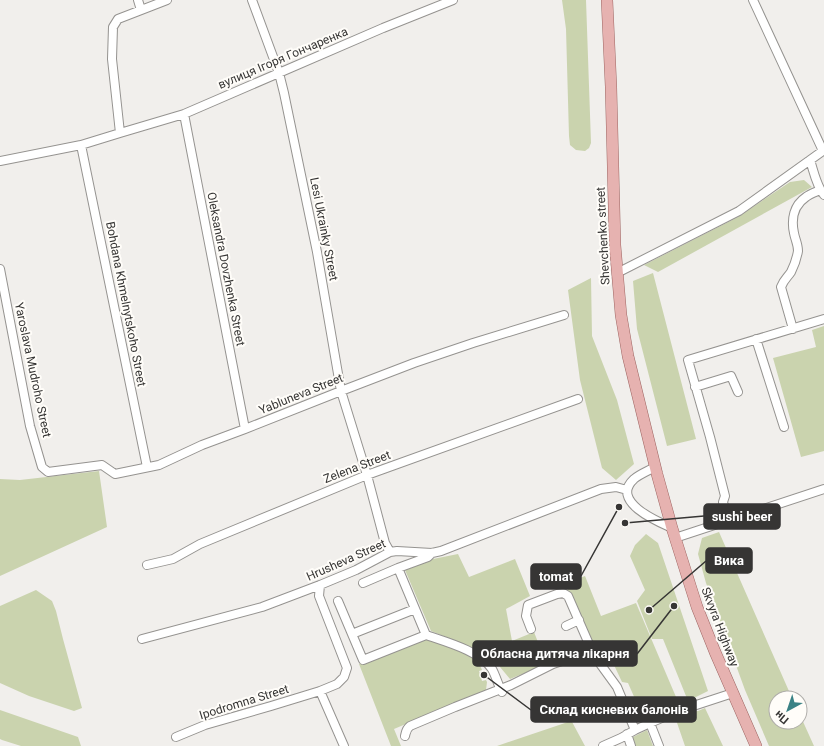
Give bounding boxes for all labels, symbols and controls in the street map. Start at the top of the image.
street label: вулиця Ігоря Гончаренка [216,24,350,92]
street label: Lesi Ukrainky Street [307,176,341,282]
street label: Shevchenko street [593,186,613,285]
street label: Oleksandra Dovzhenka Street [204,191,248,347]
street label: Bohdana Khmelnytskoho Street [103,220,149,388]
street label: Yaroslava Mudroho Street [12,301,54,439]
street label: Yabluneva Street [257,371,345,417]
street label: Zelena Street [322,448,392,486]
callout: sushi beer [704,504,780,529]
text: sushi beer [712,509,773,524]
street label: Hrusheva Street [304,536,388,584]
callout: Вика [706,548,752,573]
text: Вика [714,553,744,568]
callout: tomat [531,564,581,589]
text: tomat [539,569,574,584]
street label: Skvyra Highway [698,585,742,669]
callout: Обласна дитяча лікарня [473,641,637,666]
text: Обласна дитяча лікарня [481,646,629,661]
street label: Ipodromna Street [198,682,290,722]
north arrow [768,690,808,730]
callout: Склад кисневих балонів [531,697,696,722]
text: Склад кисневих балонів [539,702,689,717]
text: Пн [772,708,791,727]

